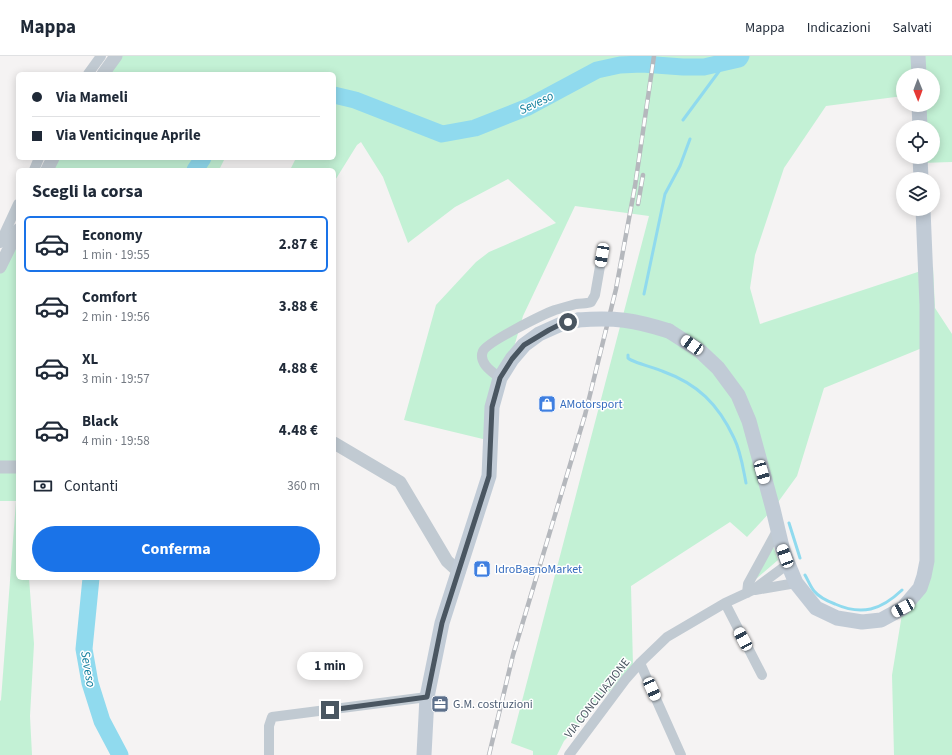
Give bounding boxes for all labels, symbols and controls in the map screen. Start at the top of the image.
text: Mappa [20,14,76,41]
text: Mappa [745,18,785,38]
text: Indicazioni [807,18,871,38]
text: Salvati [893,18,932,38]
north arrow [896,68,940,112]
map controls [896,68,940,216]
text: Via Mameli [56,87,128,108]
water label: Seveso [516,87,557,119]
button: locate [896,120,940,164]
text: Via Venticinque Aprile [56,125,201,146]
button: layers [896,172,940,216]
text: Scegli la corsa [32,179,143,204]
text: Economy [82,225,143,246]
icon: car [34,226,70,262]
text: 2.87 € [279,234,318,255]
car [594,242,610,268]
text: 1 min · 19:55 [82,246,150,264]
text: Comfort [82,287,137,308]
icon: car [34,288,70,324]
text: 3.88 € [279,296,318,317]
text: 2 min · 19:56 [82,308,150,326]
route start [559,313,577,331]
car [679,333,705,357]
text: XL [82,349,98,370]
icon: car [34,350,70,386]
text: 4.88 € [279,358,318,379]
text: 3 min · 19:57 [82,370,150,388]
shop icon: AMotorsport [537,394,557,414]
place label: AMotorsport [560,396,622,413]
text: Black [82,411,119,432]
icon: car [34,412,70,448]
text: 4.48 € [279,420,318,441]
text: 4 min · 19:58 [82,432,150,450]
car [753,459,771,485]
icon: cash [32,475,54,497]
text: Contanti [64,476,118,497]
text: 360 m [287,477,320,495]
button: Conferma [32,526,320,572]
car [775,543,795,569]
shop icon: IdroBagnoMarket [472,559,492,579]
place label: IdroBagnoMarket [495,561,582,578]
car [890,597,916,619]
car [732,626,754,652]
water label: Seveso [76,650,100,689]
callout: 1 min [297,652,363,680]
street label: VIA CONCILIAZIONE [561,655,634,742]
text: 1 min [314,657,346,675]
car [642,676,662,702]
office icon: G.M. costruzioni [430,694,450,714]
place label: G.M. costruzioni [453,696,533,713]
route end [321,701,339,719]

